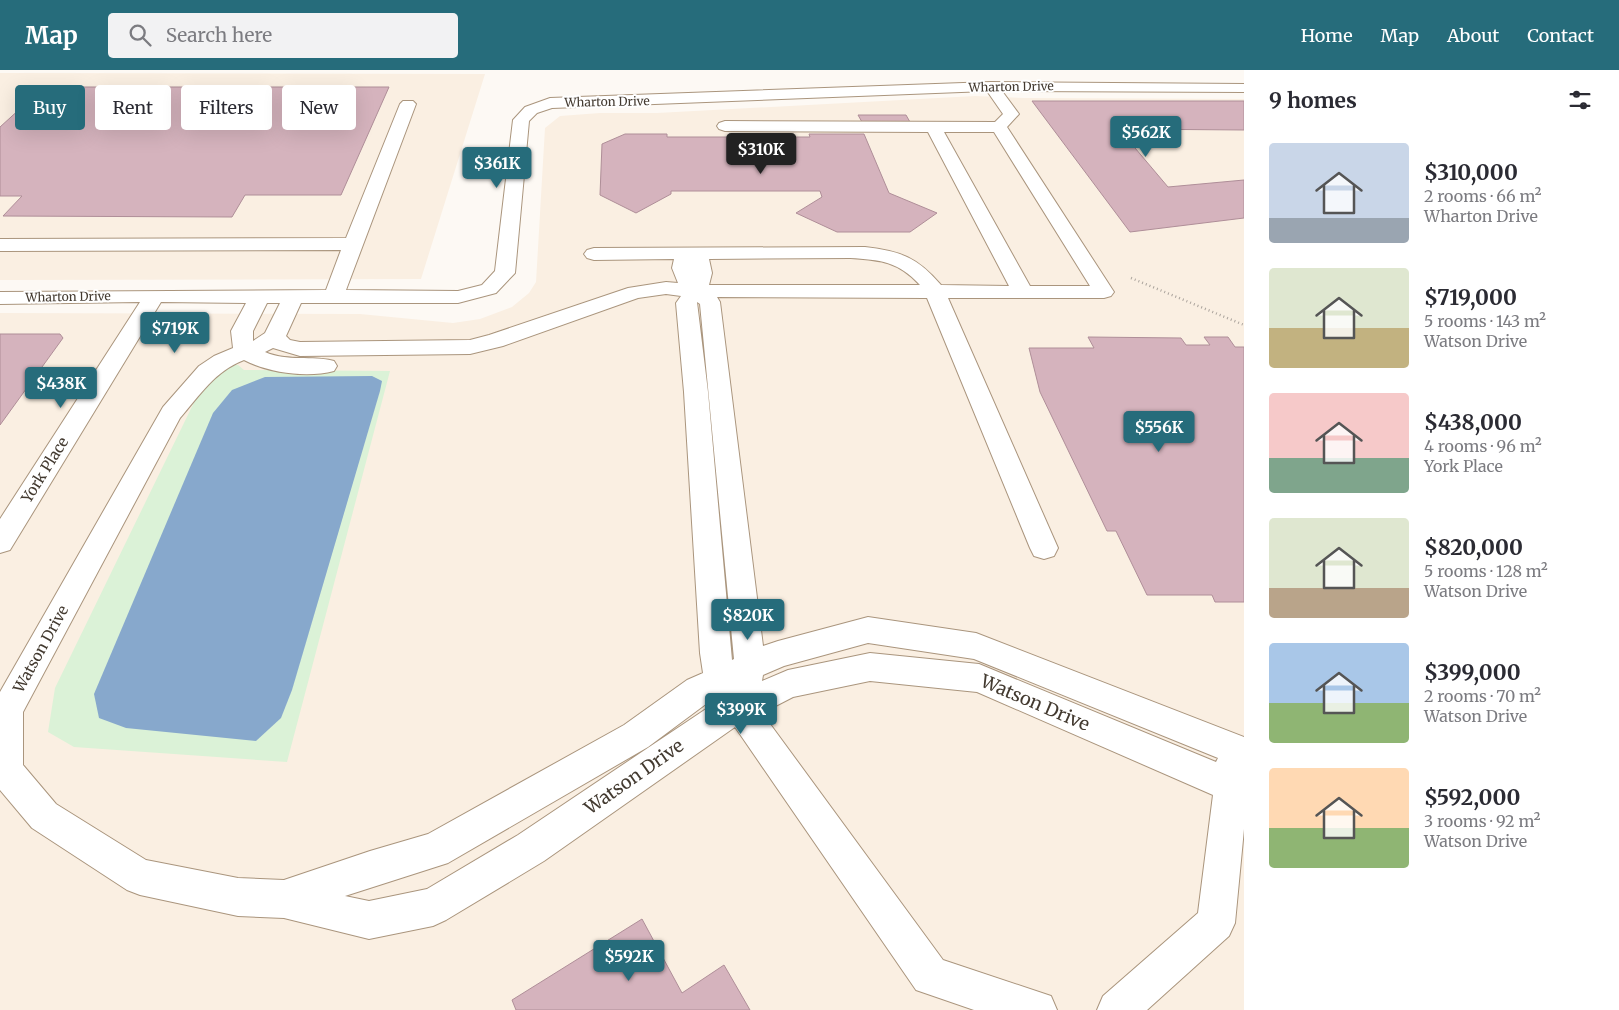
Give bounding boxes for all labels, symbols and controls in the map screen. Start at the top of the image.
search box [108,13,458,58]
text: Map [25,20,78,51]
icon: search [126,21,154,49]
text: Search here [166,23,272,47]
text: Home [1301,24,1353,47]
text: Map [1381,24,1419,47]
text: About [1447,24,1499,47]
text: Contact [1527,24,1594,47]
street label: Wharton Drive [967,78,1054,95]
chip: Buy [15,85,85,130]
chip: Rent [95,85,171,130]
chip: Filters [181,85,272,130]
chip: New [282,85,356,130]
icon: filters [1566,86,1594,114]
text: 9 homes [1269,87,1357,114]
street label: Wharton Drive [563,93,650,110]
pin: $562K [1111,116,1181,158]
text: $562K [1121,122,1171,142]
pin: $310K [726,132,796,175]
text: $310K [737,139,785,159]
pin: $361K [462,146,532,189]
text: $361K [473,153,521,173]
text: $310,000 [1424,159,1518,186]
icon: home [1309,163,1369,223]
text: 2 rooms · 66 m² [1424,186,1541,206]
text: Wharton Drive [1424,206,1538,226]
text: $719,000 [1424,284,1517,311]
street label: Wharton Drive [24,288,111,305]
icon: home [1309,288,1369,348]
text: 5 rooms · 143 m² [1424,311,1546,331]
pin: $719K [140,312,210,354]
text: $719K [151,318,199,338]
text: Watson Drive [1424,331,1527,351]
pin: $438K [26,366,96,409]
text: $438K [36,373,86,393]
text: $438,000 [1424,409,1522,436]
pin: $556K [1124,410,1194,453]
icon: home [1309,413,1369,473]
text: $556K [1134,417,1184,437]
street label: York Place [16,433,72,507]
text: 4 rooms · 96 m² [1424,436,1542,456]
text: York Place [1424,456,1503,476]
text: $820,000 [1424,534,1523,561]
icon: home [1309,538,1369,598]
text: 5 rooms · 128 m² [1424,561,1548,581]
text: Watson Drive [1424,581,1527,601]
pin: $820K [713,598,783,641]
street label: Watson Drive [8,602,72,697]
text: $820K [722,605,774,625]
text: $399,000 [1424,659,1521,686]
icon: home [1309,663,1369,723]
street label: Watson Drive [976,669,1093,736]
text: 2 rooms · 70 m² [1424,686,1541,706]
pin: $399K [706,692,776,735]
text: $399K [716,699,766,719]
text: Watson Drive [1424,706,1527,726]
street label: Watson Drive [579,734,688,820]
text: $592,000 [1424,784,1520,811]
icon: home [1309,788,1369,848]
text: 3 rooms · 92 m² [1424,811,1540,831]
text: Watson Drive [1424,831,1527,851]
pin: $592K [594,940,664,982]
text: $592K [604,946,654,966]

